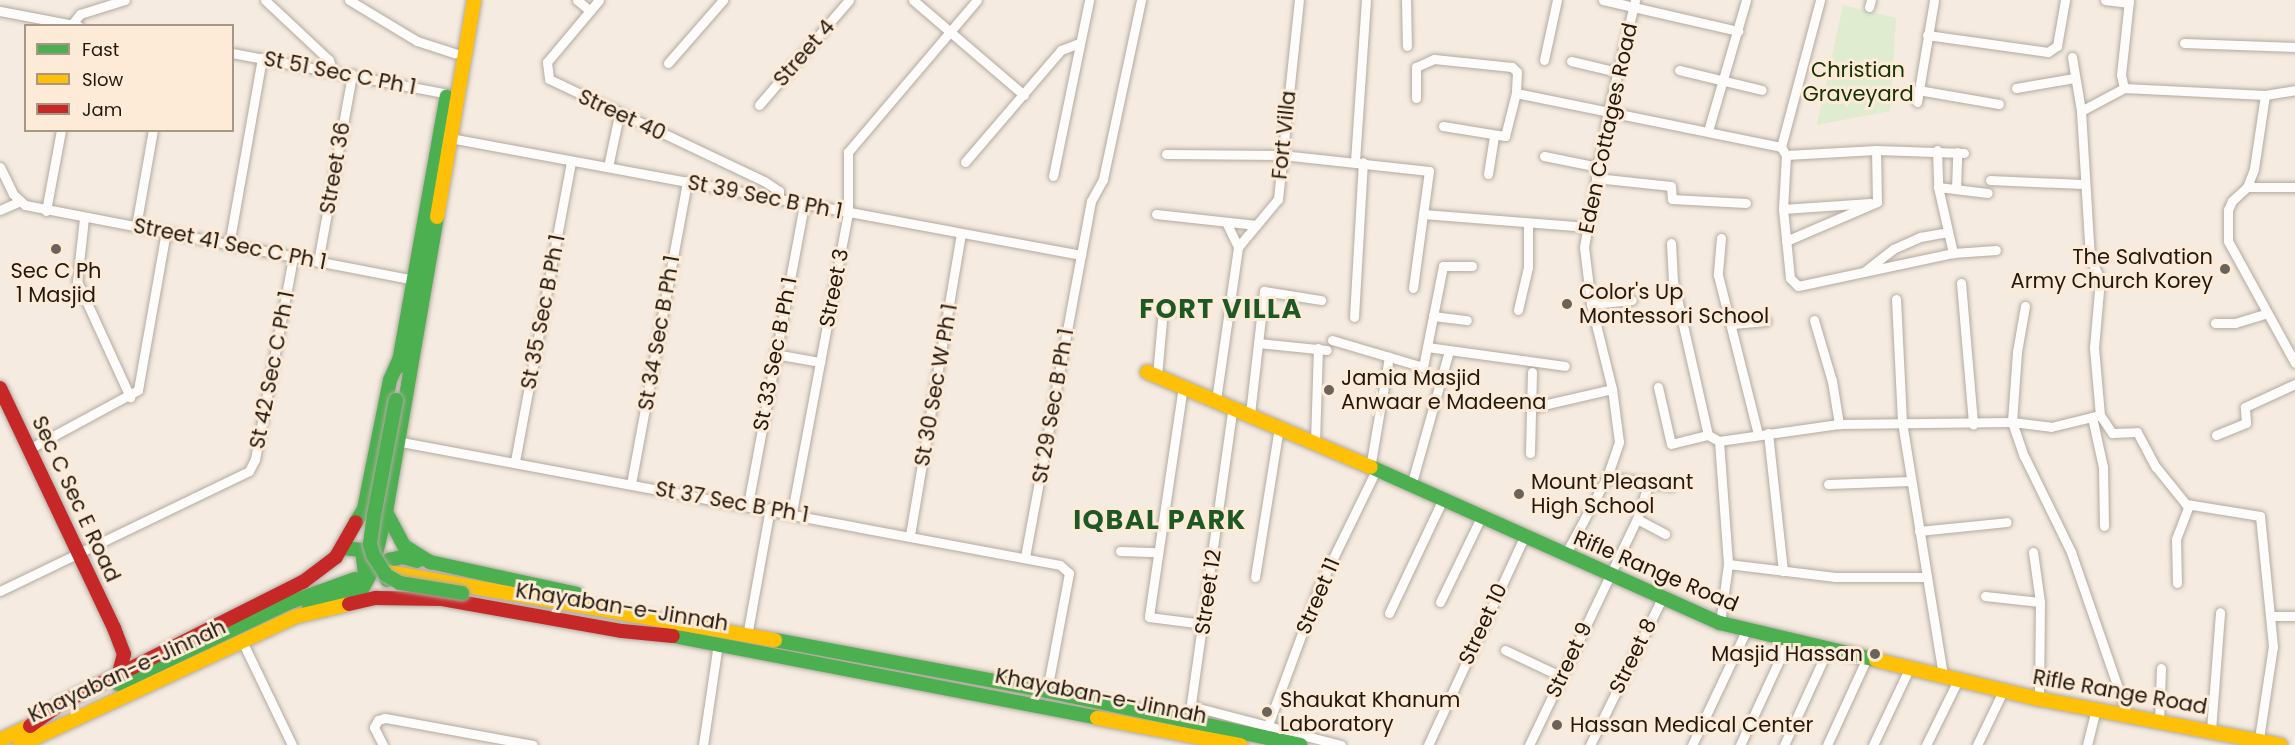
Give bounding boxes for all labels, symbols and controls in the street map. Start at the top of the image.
street label: Street 4 [768,14,840,92]
street label: Eden Cottages Road [1573,20,1643,236]
legend [24,24,234,132]
text: Fast [82,37,119,62]
street label: St 51 Sec C Ph 1 [262,46,418,100]
park label: Christian Graveyard [1802,57,1914,107]
text: Slow [82,67,123,92]
street label: Street 40 [574,84,670,146]
street label: Fort Villa [1267,89,1301,181]
text: Jam [82,97,122,122]
street label: Street 36 [315,120,355,216]
street label: St 39 Sec B Ph 1 [686,170,844,224]
street label: Street 41 Sec C Ph 1 [131,213,329,275]
street label: St 35 Sec B Ph 1 [516,233,570,391]
marker: Sec C Ph 1 Masjid [49,242,63,256]
place label: The Salvation Army Church Korey [2011,244,2213,294]
street label: Street 3 [814,247,854,329]
street label: St 34 Sec B Ph 1 [633,254,685,412]
place label: Sec C Ph 1 Masjid [10,258,102,308]
marker: The Salvation Army Church Korey [2218,262,2232,276]
street label: St 33 Sec B Ph 1 [748,275,802,433]
place label: Color's Up Montessori School [1579,279,1769,329]
street label: St 42 Sec C Ph 1 [244,289,300,451]
district label: FORT VILLA [1139,293,1303,325]
marker: Color's Up Montessori School [1560,297,1574,311]
street label: St 30 Sec W Ph 1 [909,302,963,468]
street label: St 29 Sec B Ph 1 [1027,327,1079,485]
place label: Jamia Masjid Anwaar e Madeena [1341,365,1546,415]
marker: Jamia Masjid Anwaar e Madeena [1322,383,1336,397]
street label: Sec C Sec E Road [27,412,125,586]
place label: Mount Pleasant High School [1531,469,1693,519]
street label: St 37 Sec B Ph 1 [653,476,811,528]
marker: Mount Pleasant High School [1512,487,1526,501]
district label: IQBAL PARK [1073,504,1247,536]
street label: Rifle Range Road [1570,525,1742,617]
street label: Street 12 [1190,548,1226,636]
street label: Street 11 [1291,554,1345,638]
street label: Khayaban-e-Jinnah [514,578,730,636]
street label: Street 10 [1453,579,1513,669]
street label: Khayaban-e-Jinnah [24,614,230,728]
street label: Street 8 [1604,614,1662,698]
street label: Street 9 [1541,618,1597,702]
place label: Masjid Hassan [1711,641,1863,667]
marker: Masjid Hassan [1868,647,1882,661]
street label: Khayaban-e-Jinnah [993,663,1209,729]
street label: Rifle Range Road [2031,664,2209,720]
place label: Shaukat Khanum Laboratory [1280,687,1460,737]
marker: Shaukat Khanum Laboratory [1258,703,1276,721]
place label: Hassan Medical Center [1570,712,1813,738]
marker: Hassan Medical Center [1548,716,1566,734]

